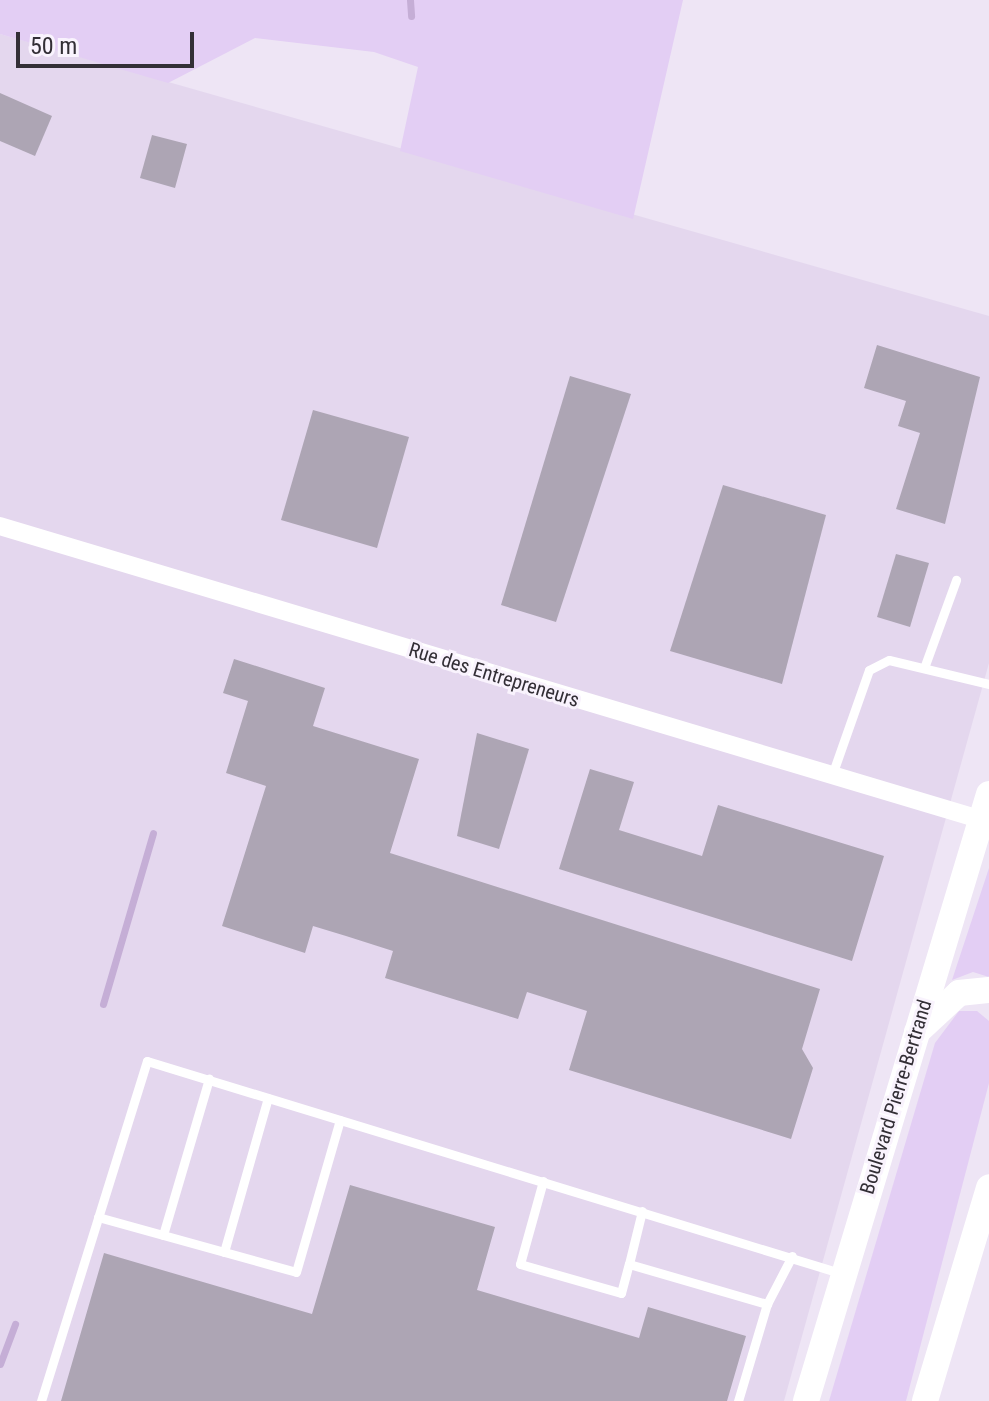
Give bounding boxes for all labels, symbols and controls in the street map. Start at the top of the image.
scale bar [20,16,198,66]
text: 50 m [30,32,77,60]
street label: Rue des Entrepreneurs [406,638,582,712]
street label: Boulevard Pierre-Bertrand [855,997,937,1197]

